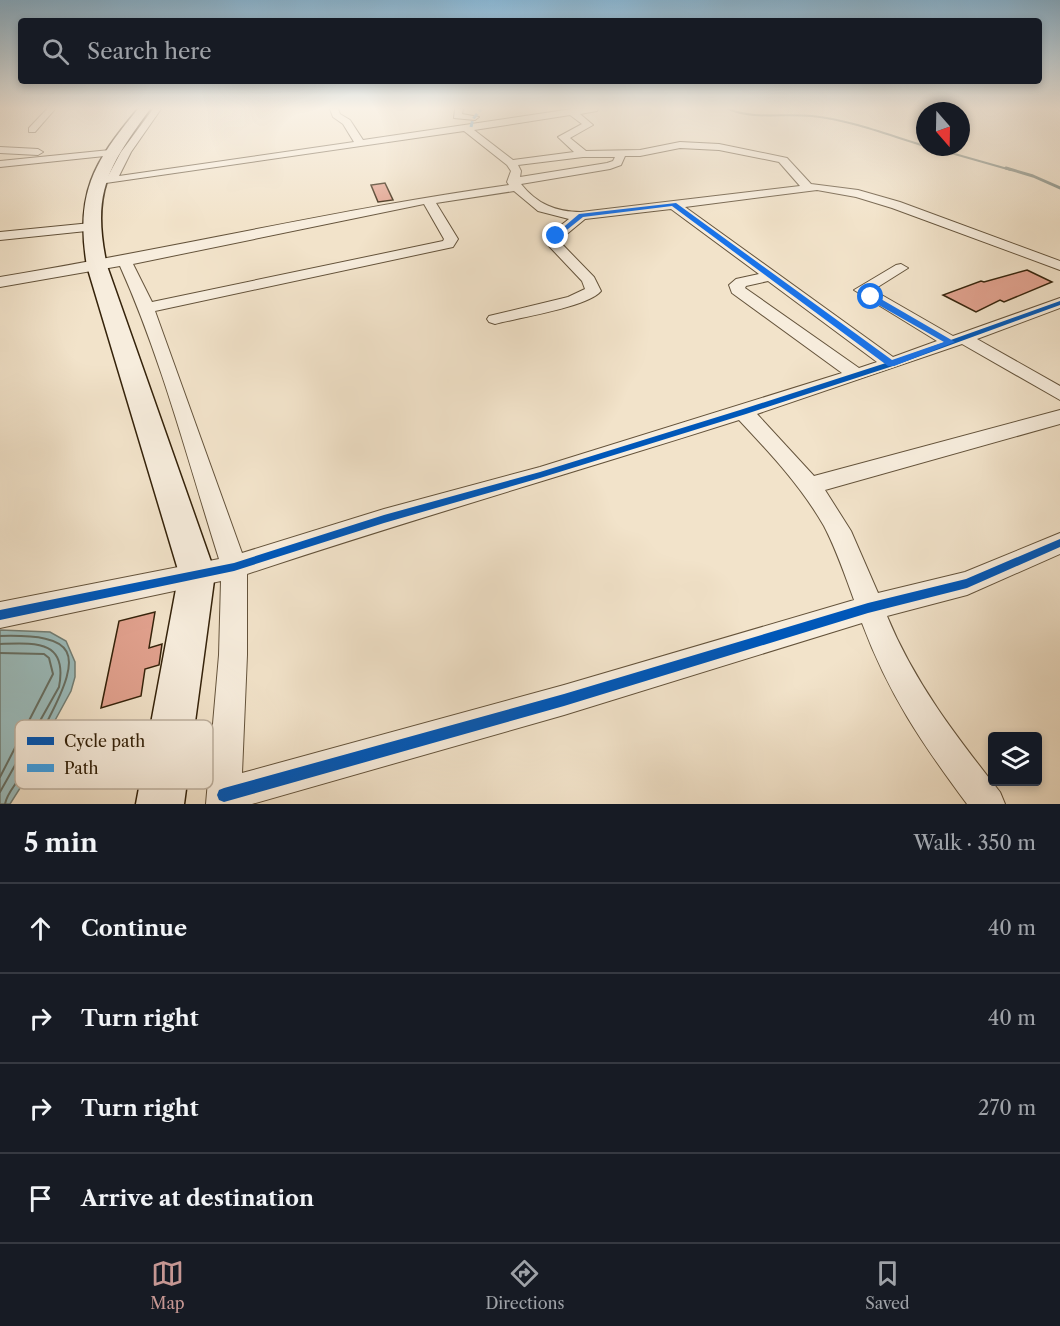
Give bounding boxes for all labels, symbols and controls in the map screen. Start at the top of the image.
search box [18,18,1042,84]
icon: search [39,35,72,68]
text: Search here [87,38,212,65]
north arrow [916,102,970,156]
route end [542,222,568,248]
route start [857,283,883,309]
legend [15,720,213,789]
text: Cycle path [64,731,145,751]
map controls [988,732,1042,786]
button: layers [988,732,1042,786]
text: Path [64,758,98,778]
text: 5 min [24,827,98,859]
text: Walk · 350 m [913,831,1036,855]
icon: ahead [24,912,57,945]
text: Continue [81,915,187,942]
text: 40 m [988,916,1036,940]
icon: right [24,1002,57,1035]
text: Turn right [81,1005,199,1032]
text: 40 m [988,1006,1036,1030]
icon: right [24,1092,57,1125]
text: Turn right [81,1095,199,1122]
text: 270 m [978,1096,1036,1120]
icon: arrive [24,1182,57,1215]
text: Arrive at destination [81,1185,314,1212]
tab: Map [150,1257,185,1313]
tab: Directions [485,1257,564,1313]
tab: Saved [865,1257,910,1313]

